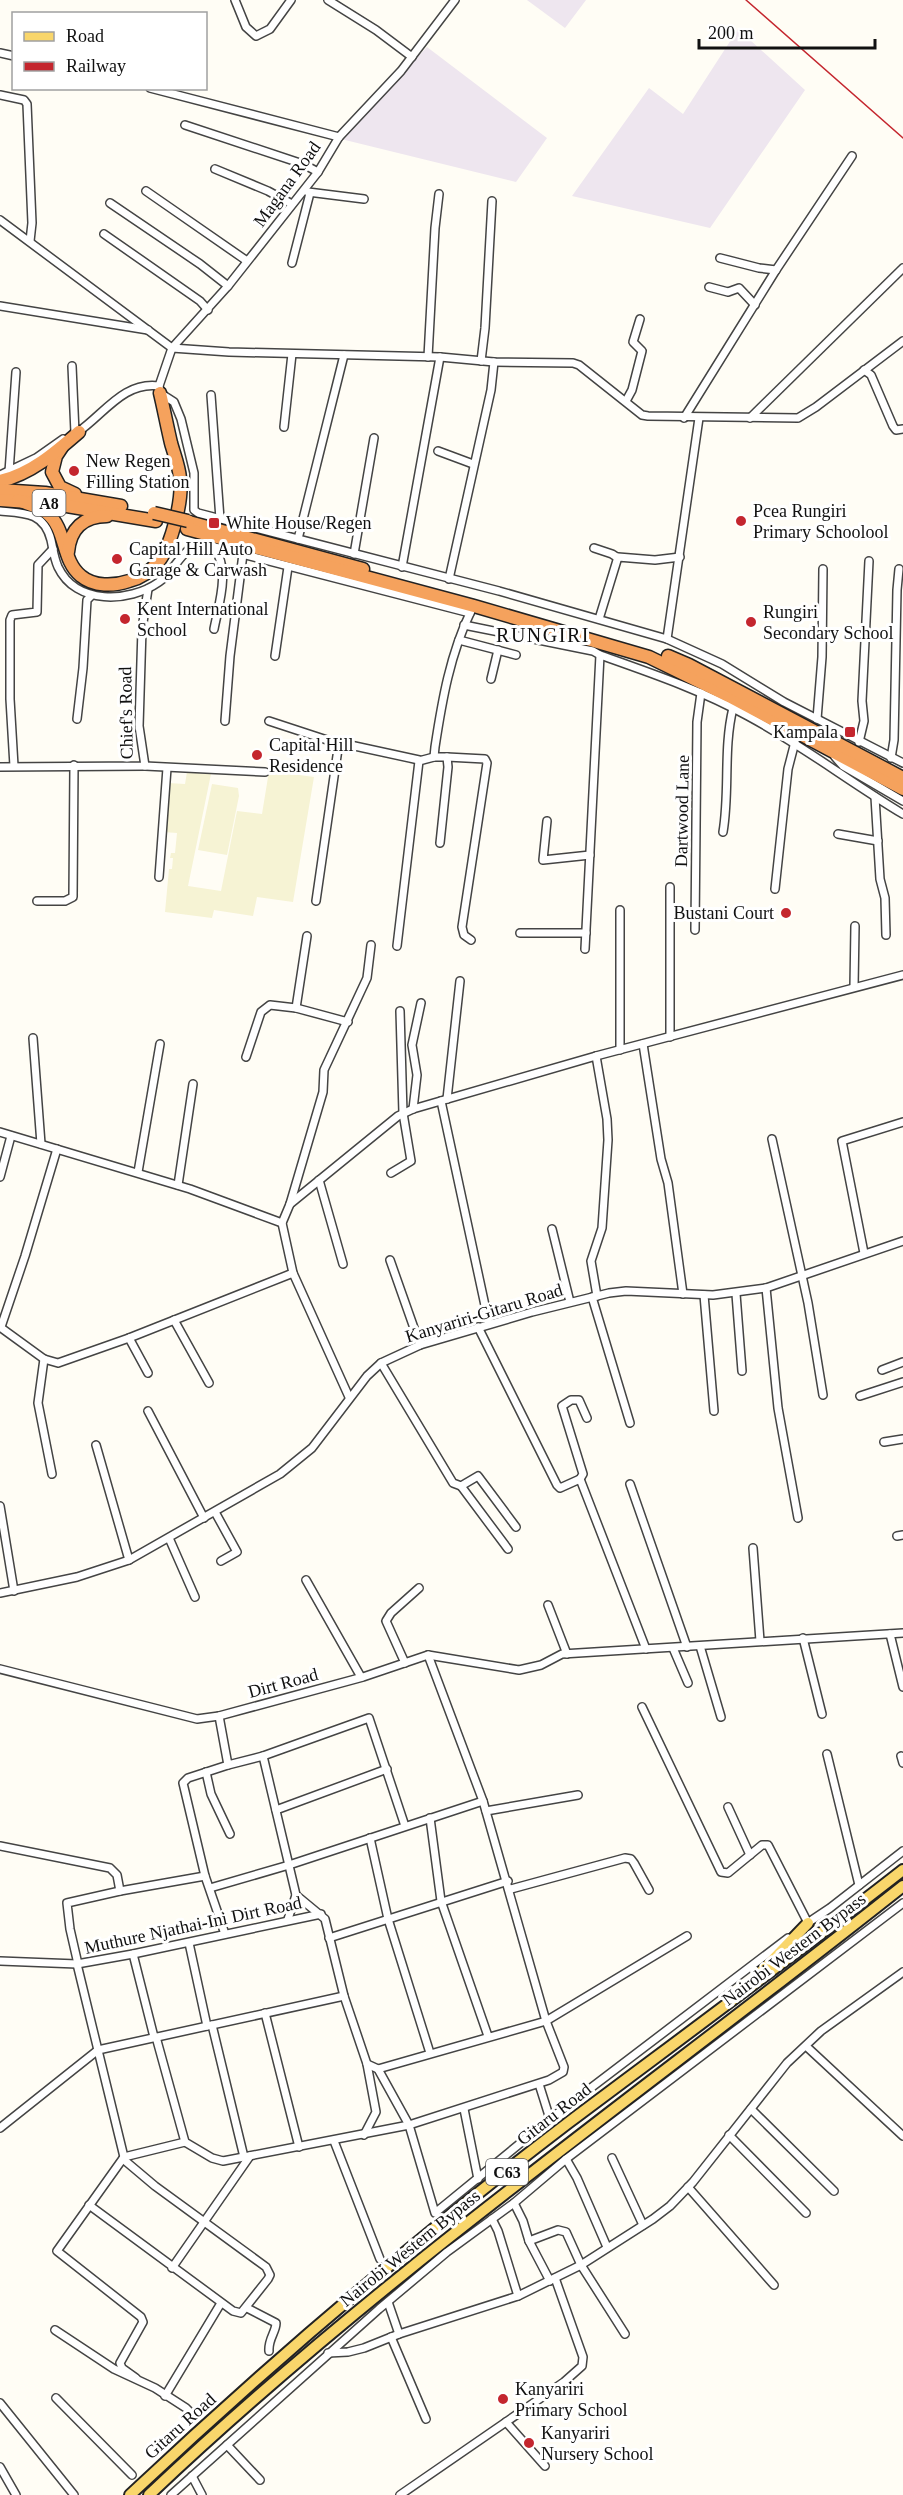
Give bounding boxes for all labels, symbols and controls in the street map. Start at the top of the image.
legend [12,12,207,90]
scale bar [699,12,874,50]
text: 200 m [708,23,754,43]
text: Road [66,26,104,46]
text: Railway [66,56,126,76]
street label: Magana Road [249,137,325,231]
place label: New Regen Filling Station [86,451,190,492]
marker: New Regen Filling Station [67,464,81,478]
road number: A8 [32,490,66,516]
place label: Pcea Rungiri Primary Schoolool [753,501,889,542]
place label: White House/Regen [226,513,371,533]
marker: Pcea Rungiri Primary Schoolool [734,514,748,528]
marker: White House/Regen [207,516,221,530]
place label: Capital Hill Auto Garage & Carwash [129,539,267,580]
marker: Capital Hill Auto Garage & Carwash [110,552,124,566]
place label: Kent International School [137,599,268,640]
place label: Rungiri Secondary School [763,602,893,643]
marker: Kent International School [118,612,132,626]
marker: Rungiri Secondary School [744,615,758,629]
district label: RUNGIRI [496,624,590,646]
street label: Chief's Road [115,666,137,760]
place label: Kampala [773,722,838,742]
marker: Kampala [843,725,857,739]
place label: Capital Hill Residence [269,735,354,776]
marker: Capital Hill Residence [250,748,264,762]
street label: Dartwood Lane [671,755,693,867]
place label: Bustani Court [673,903,774,923]
marker: Bustani Court [779,906,793,920]
street label: Kanyariri-Gitaru Road [403,1280,565,1346]
street label: Dirt Road [246,1664,320,1702]
street label: Nairobi Western Bypass [718,1889,870,2009]
street label: Muthure Njathai-Ini Dirt Road [83,1892,303,1958]
street label: Gitaru Road [513,2079,595,2149]
road number: C63 [486,2159,528,2185]
street label: Nairobi Western Bypass [336,2185,484,2311]
place label: Kanyariri Primary School [515,2379,628,2420]
street label: Gitaru Road [140,2389,220,2463]
marker: Kanyariri Primary School [496,2392,510,2406]
place label: Kanyariri Nursery School [541,2423,653,2464]
marker: Kanyariri Nursery School [522,2436,536,2450]

